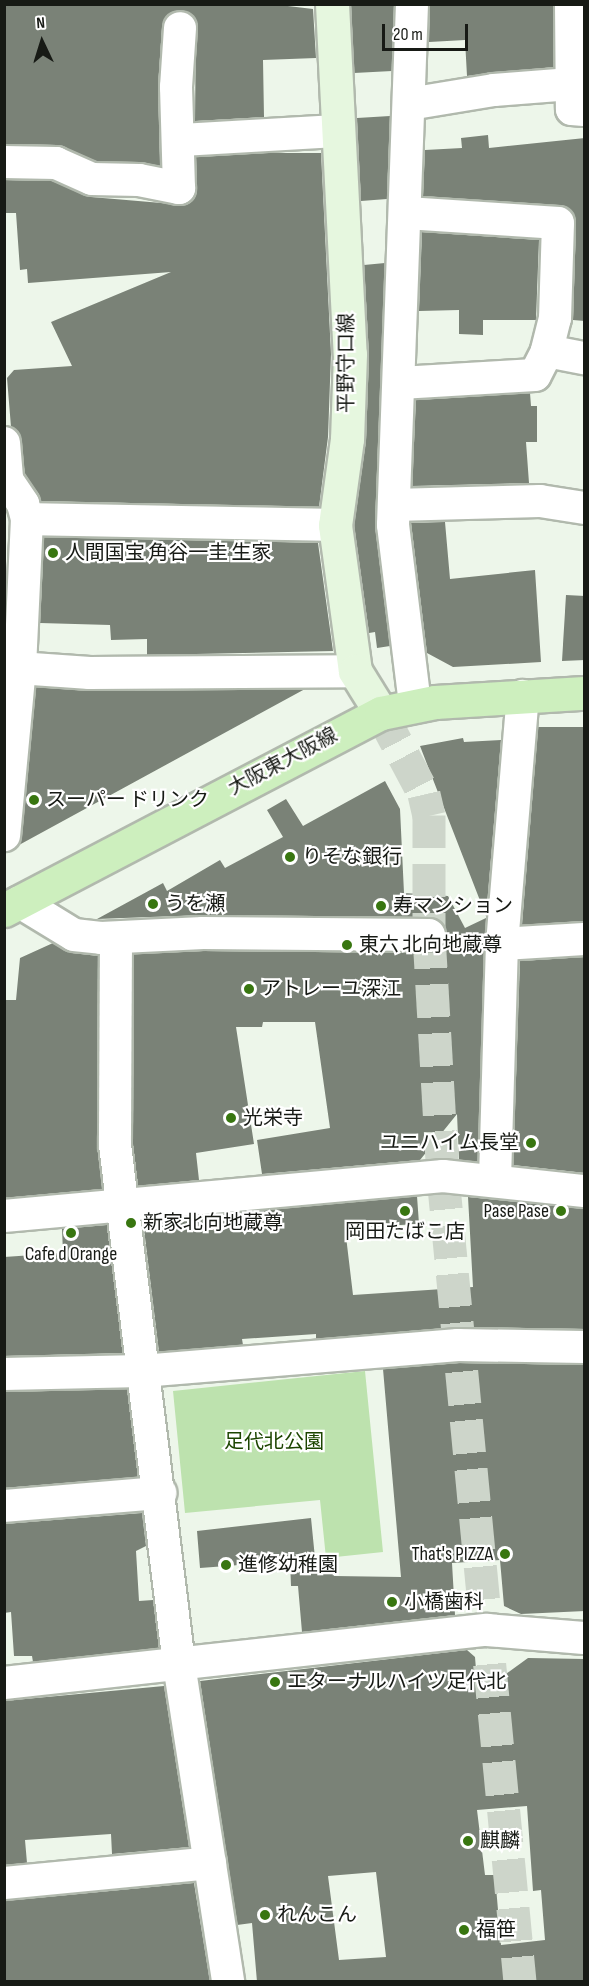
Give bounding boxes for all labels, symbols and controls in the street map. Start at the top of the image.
north arrow [12,12,72,72]
scale bar [385,12,470,50]
text: N [36,14,46,33]
text: 20 m [393,24,423,45]
street label: 平野守口線 [335,313,359,413]
place label: 人間国宝 角谷一圭 生家 [65,541,271,565]
marker: 人間国宝 角谷一圭 生家 [46,546,60,560]
street label: 大阪東大阪線 [224,723,342,801]
place label: スーパー ドリンク [46,788,209,812]
marker: スーパー ドリンク [27,793,41,807]
place label: りそな銀行 [302,845,402,869]
marker: りそな銀行 [283,850,297,864]
place label: うを瀬 [165,892,225,916]
place label: 寿マンション [393,894,513,918]
marker: うを瀬 [146,897,160,911]
marker: 寿マンション [374,899,388,913]
place label: 東六 北向地蔵尊 [359,933,502,957]
marker: 東六 北向地蔵尊 [340,938,354,952]
place label: アトレーユ深江 [261,977,401,1001]
marker: アトレーユ深江 [242,982,256,996]
place label: 光栄寺 [243,1106,303,1130]
marker: 光栄寺 [224,1111,238,1125]
place label: ユニハイム長堂 [379,1131,519,1155]
marker: ユニハイム長堂 [524,1136,538,1150]
place label: Pase Pase [484,1199,549,1223]
marker: 岡田たばこ店 [398,1204,412,1218]
marker: Pase Pase [554,1204,568,1218]
place label: 新家北向地蔵尊 [143,1211,283,1235]
marker: 新家北向地蔵尊 [124,1216,138,1230]
place label: 岡田たばこ店 [345,1220,465,1244]
marker: Cafe d Orange [64,1226,78,1240]
place label: Cafe d Orange [25,1242,117,1266]
park label: 足代北公園 [224,1430,324,1454]
place label: That's PIZZA [412,1542,493,1566]
marker: That's PIZZA [498,1547,512,1561]
place label: 進修幼稚園 [238,1553,338,1577]
marker: 進修幼稚園 [219,1558,233,1572]
place label: 小橋歯科 [404,1590,484,1614]
marker: 小橋歯科 [385,1595,399,1609]
place label: エターナルハイツ足代北 [287,1670,507,1694]
marker: エターナルハイツ足代北 [268,1675,282,1689]
place label: 麒麟 [480,1829,520,1853]
marker: 麒麟 [461,1834,475,1848]
place label: れんこん [277,1903,357,1927]
marker: れんこん [258,1908,272,1922]
place label: 福笹 [476,1918,516,1942]
marker: 福笹 [457,1923,471,1937]

